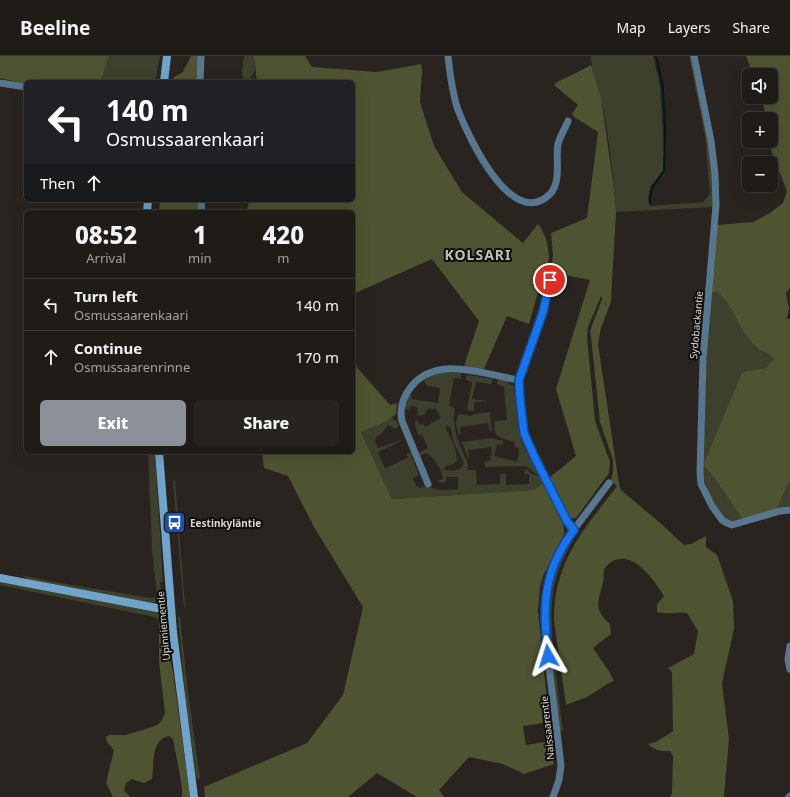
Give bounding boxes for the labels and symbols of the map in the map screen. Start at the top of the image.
district label: KOLSARI [445,245,511,264]
pin [533,263,567,297]
street label: Sydobackantie [686,290,706,360]
bus stop icon: Eestinkyläntie [162,510,188,536]
place label: Eestinkyläntie [190,516,261,530]
street label: Upinniementie [153,590,173,661]
position arrow [527,635,569,677]
street label: Naissaarentie [537,695,557,761]

